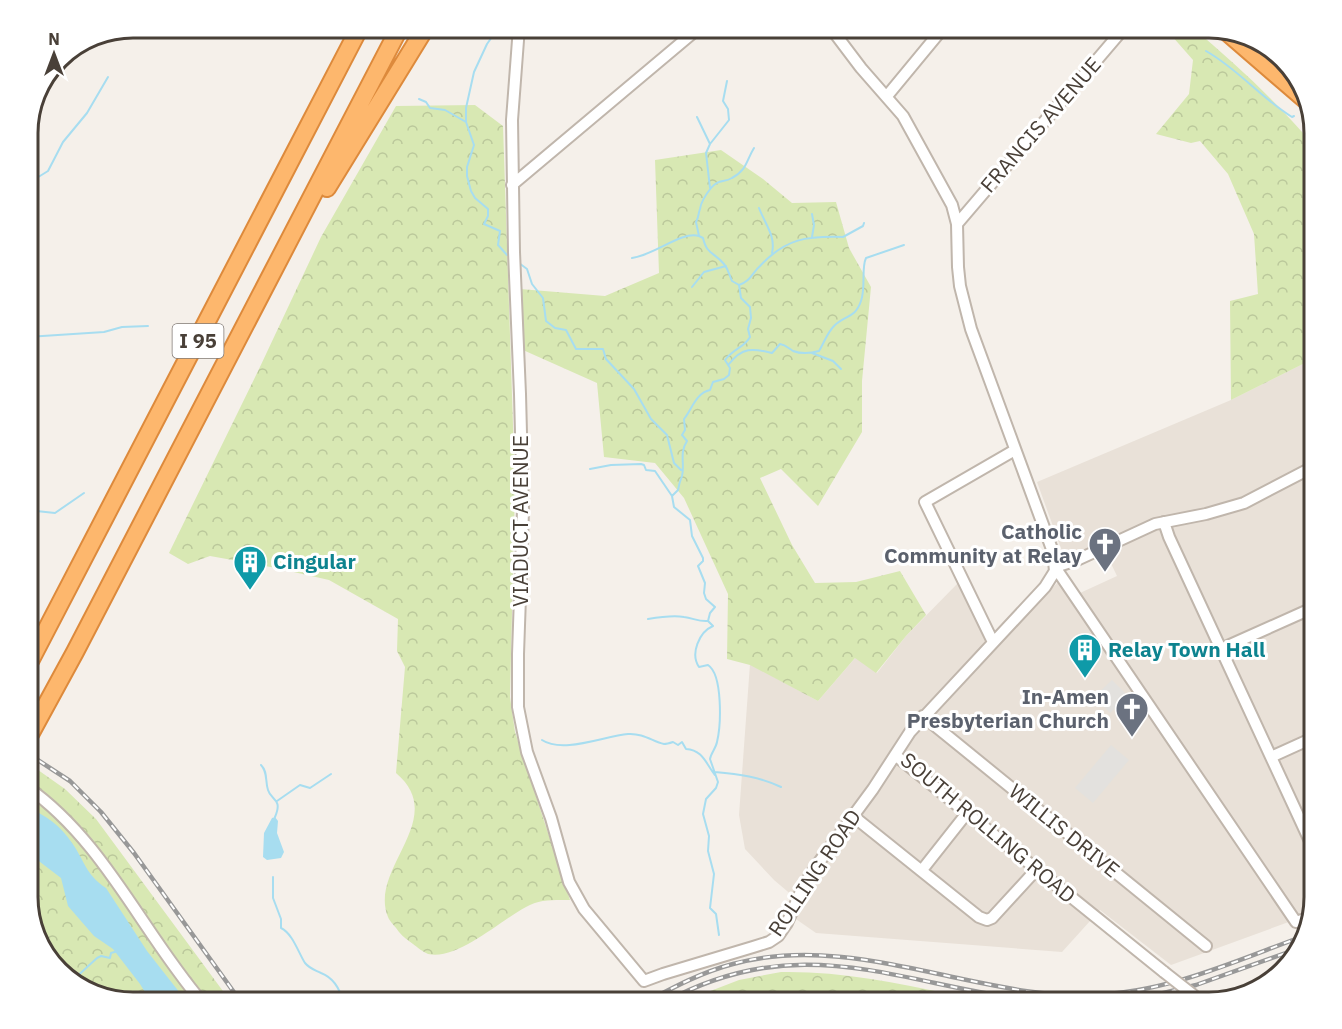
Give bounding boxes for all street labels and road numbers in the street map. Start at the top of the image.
street label: FRANCIS AVENUE [974,51,1107,198]
road number: I 95 [172,324,224,358]
street label: VIADUCT AVENUE [506,435,534,607]
street label: SOUTH ROLLING ROAD [895,746,1082,909]
street label: WILLIS DRIVE [1003,777,1126,883]
street label: ROLLING ROAD [761,804,867,941]

